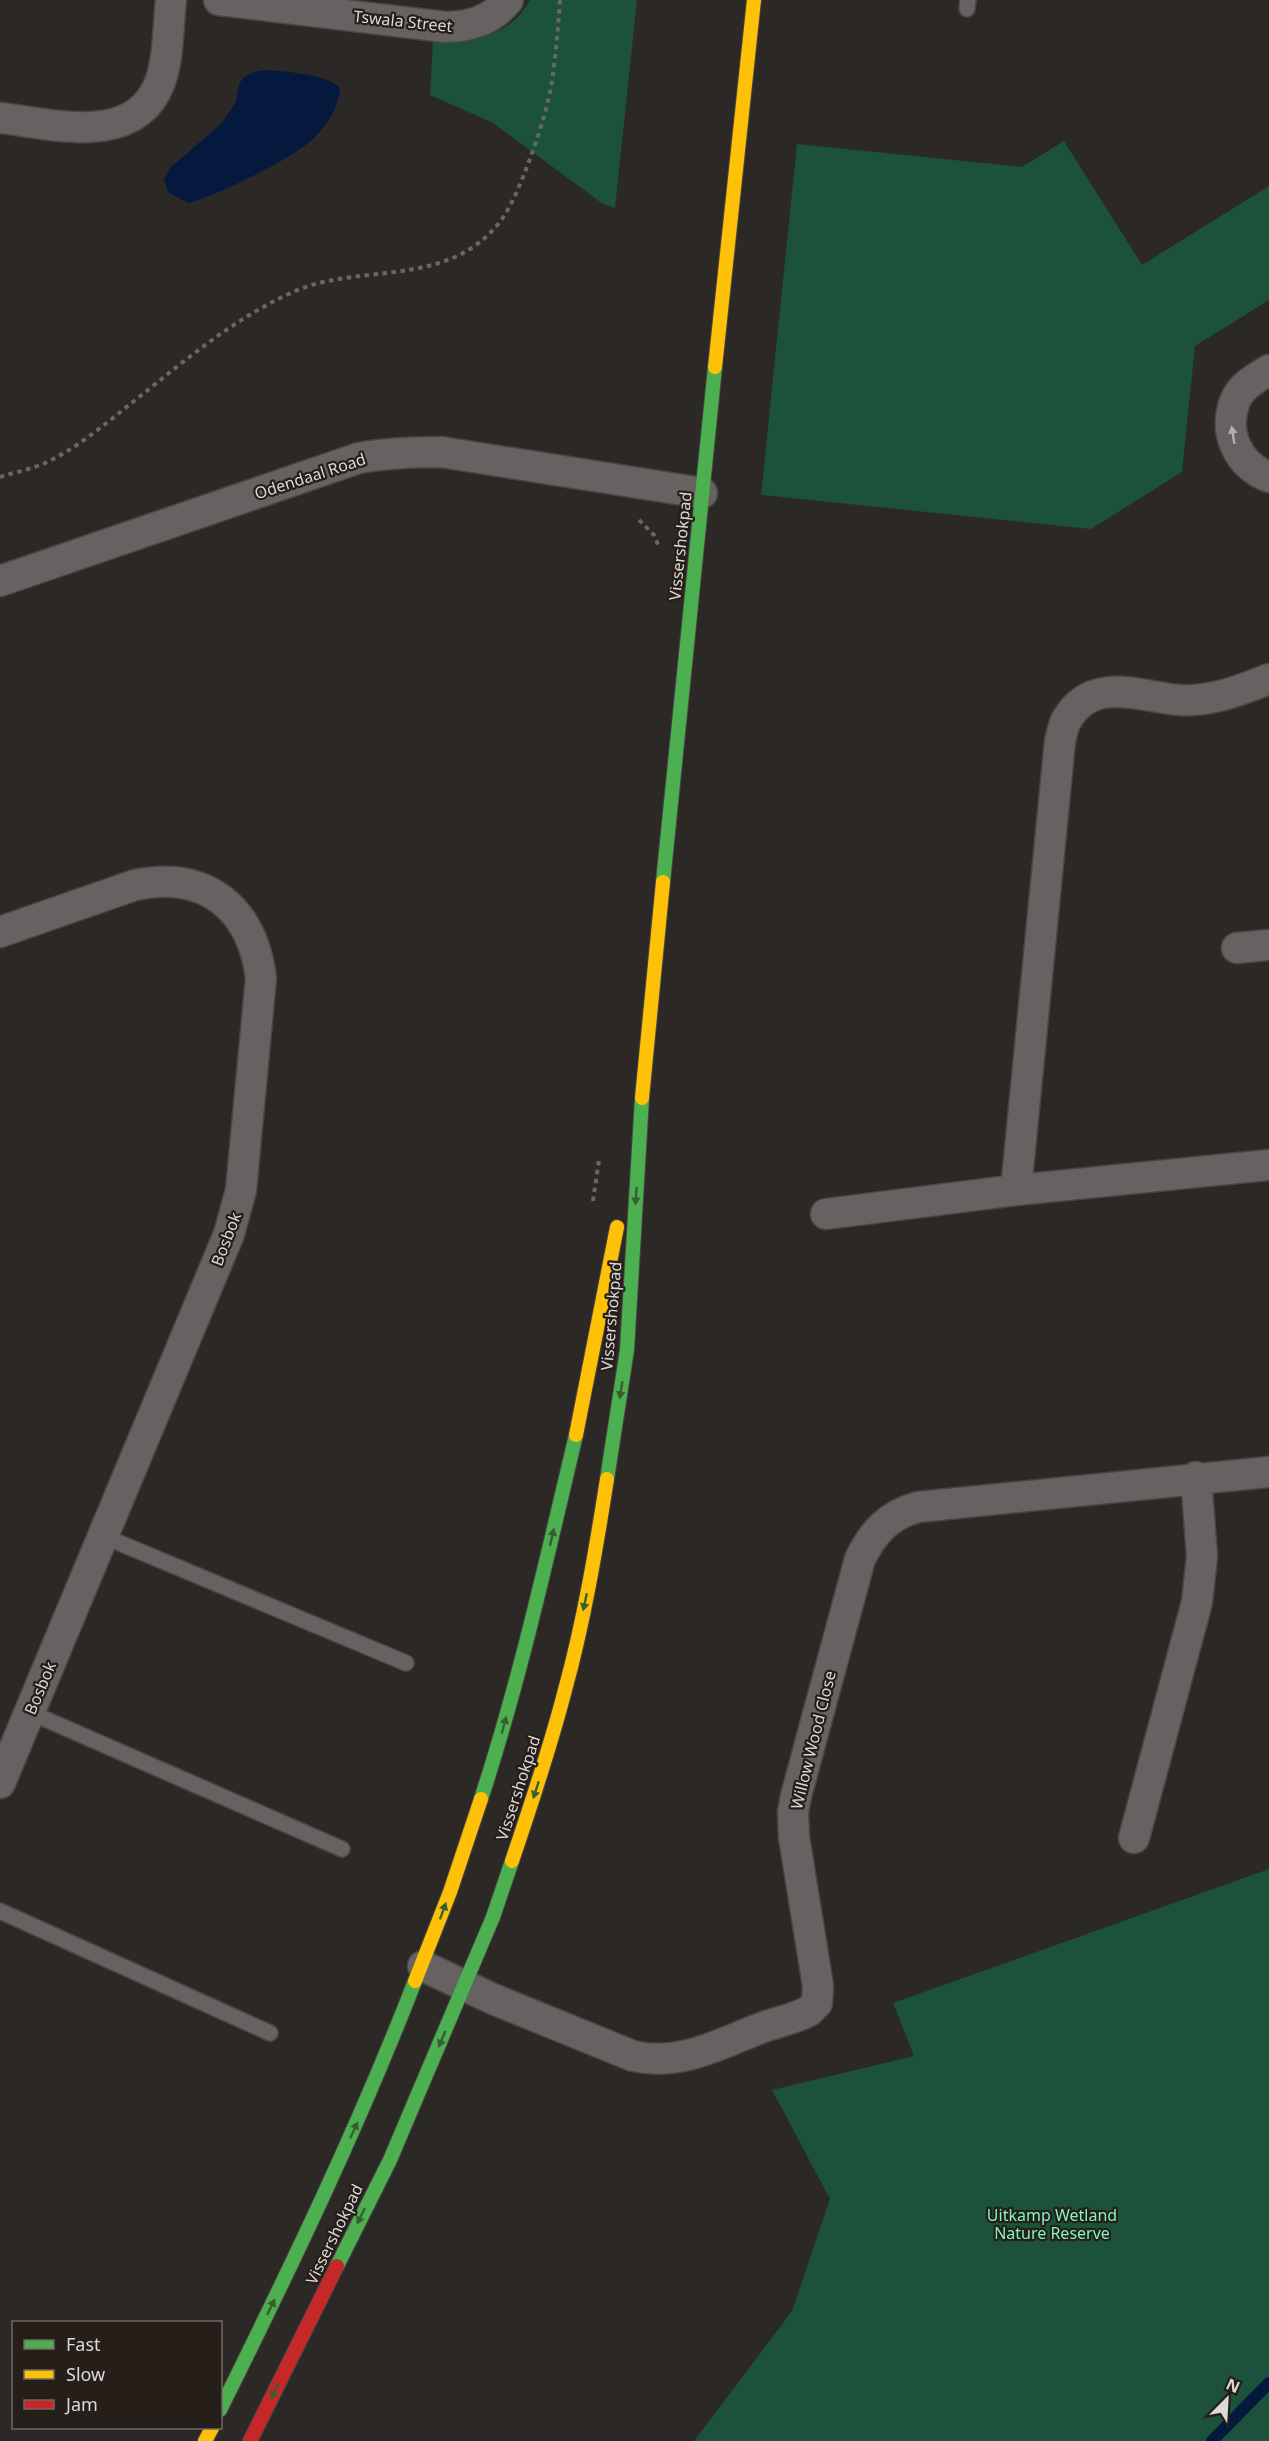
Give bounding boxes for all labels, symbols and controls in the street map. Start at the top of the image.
street label: Tswala Street [353,5,454,37]
one-way arrow [1228,426,1237,445]
street label: Odendaal Road [252,448,368,504]
street label: Vissershokpad [663,491,697,601]
one-way arrow [631,1186,641,1205]
street label: Bosbok [206,1209,246,1269]
street label: Vissershokpad [595,1261,627,1371]
one-way arrow [616,1380,625,1399]
one-way arrow [548,1527,558,1546]
one-way arrow [579,1592,589,1611]
street label: Bosbok [19,1658,61,1718]
street label: Willow Wood Close [785,1669,841,1811]
one-way arrow [499,1716,509,1735]
street label: Vissershokpad [491,1733,545,1843]
one-way arrow [531,1781,541,1799]
one-way arrow [439,1902,448,1920]
one-way arrow [437,2030,446,2048]
one-way arrow [349,2122,358,2139]
street label: Vissershokpad [300,2180,368,2288]
park label: Uitkamp Wetland Nature Reserve [987,2204,1117,2244]
one-way arrow [357,2208,366,2225]
one-way arrow [267,2299,276,2316]
legend [12,2321,222,2429]
text: Fast [66,2332,101,2356]
text: Slow [66,2362,105,2386]
north arrow [1197,2369,1257,2429]
text: N [1223,2373,1244,2398]
one-way arrow [270,2382,280,2400]
text: Jam [64,2392,98,2416]

